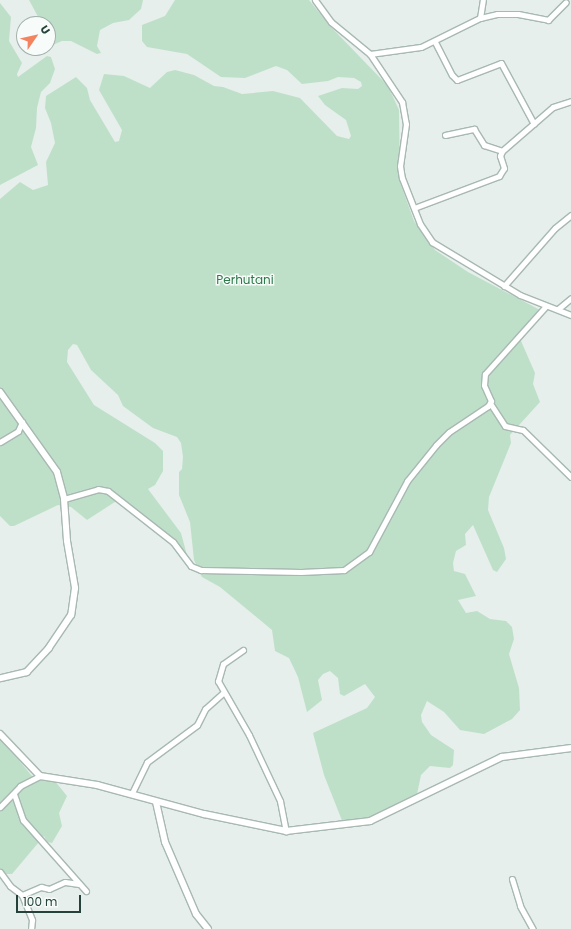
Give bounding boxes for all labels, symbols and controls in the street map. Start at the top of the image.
north arrow [16,16,56,56]
text: U [36,22,54,38]
park label: Perhutani [216,273,274,287]
scale bar [18,887,83,913]
text: 100 m [23,893,57,910]

